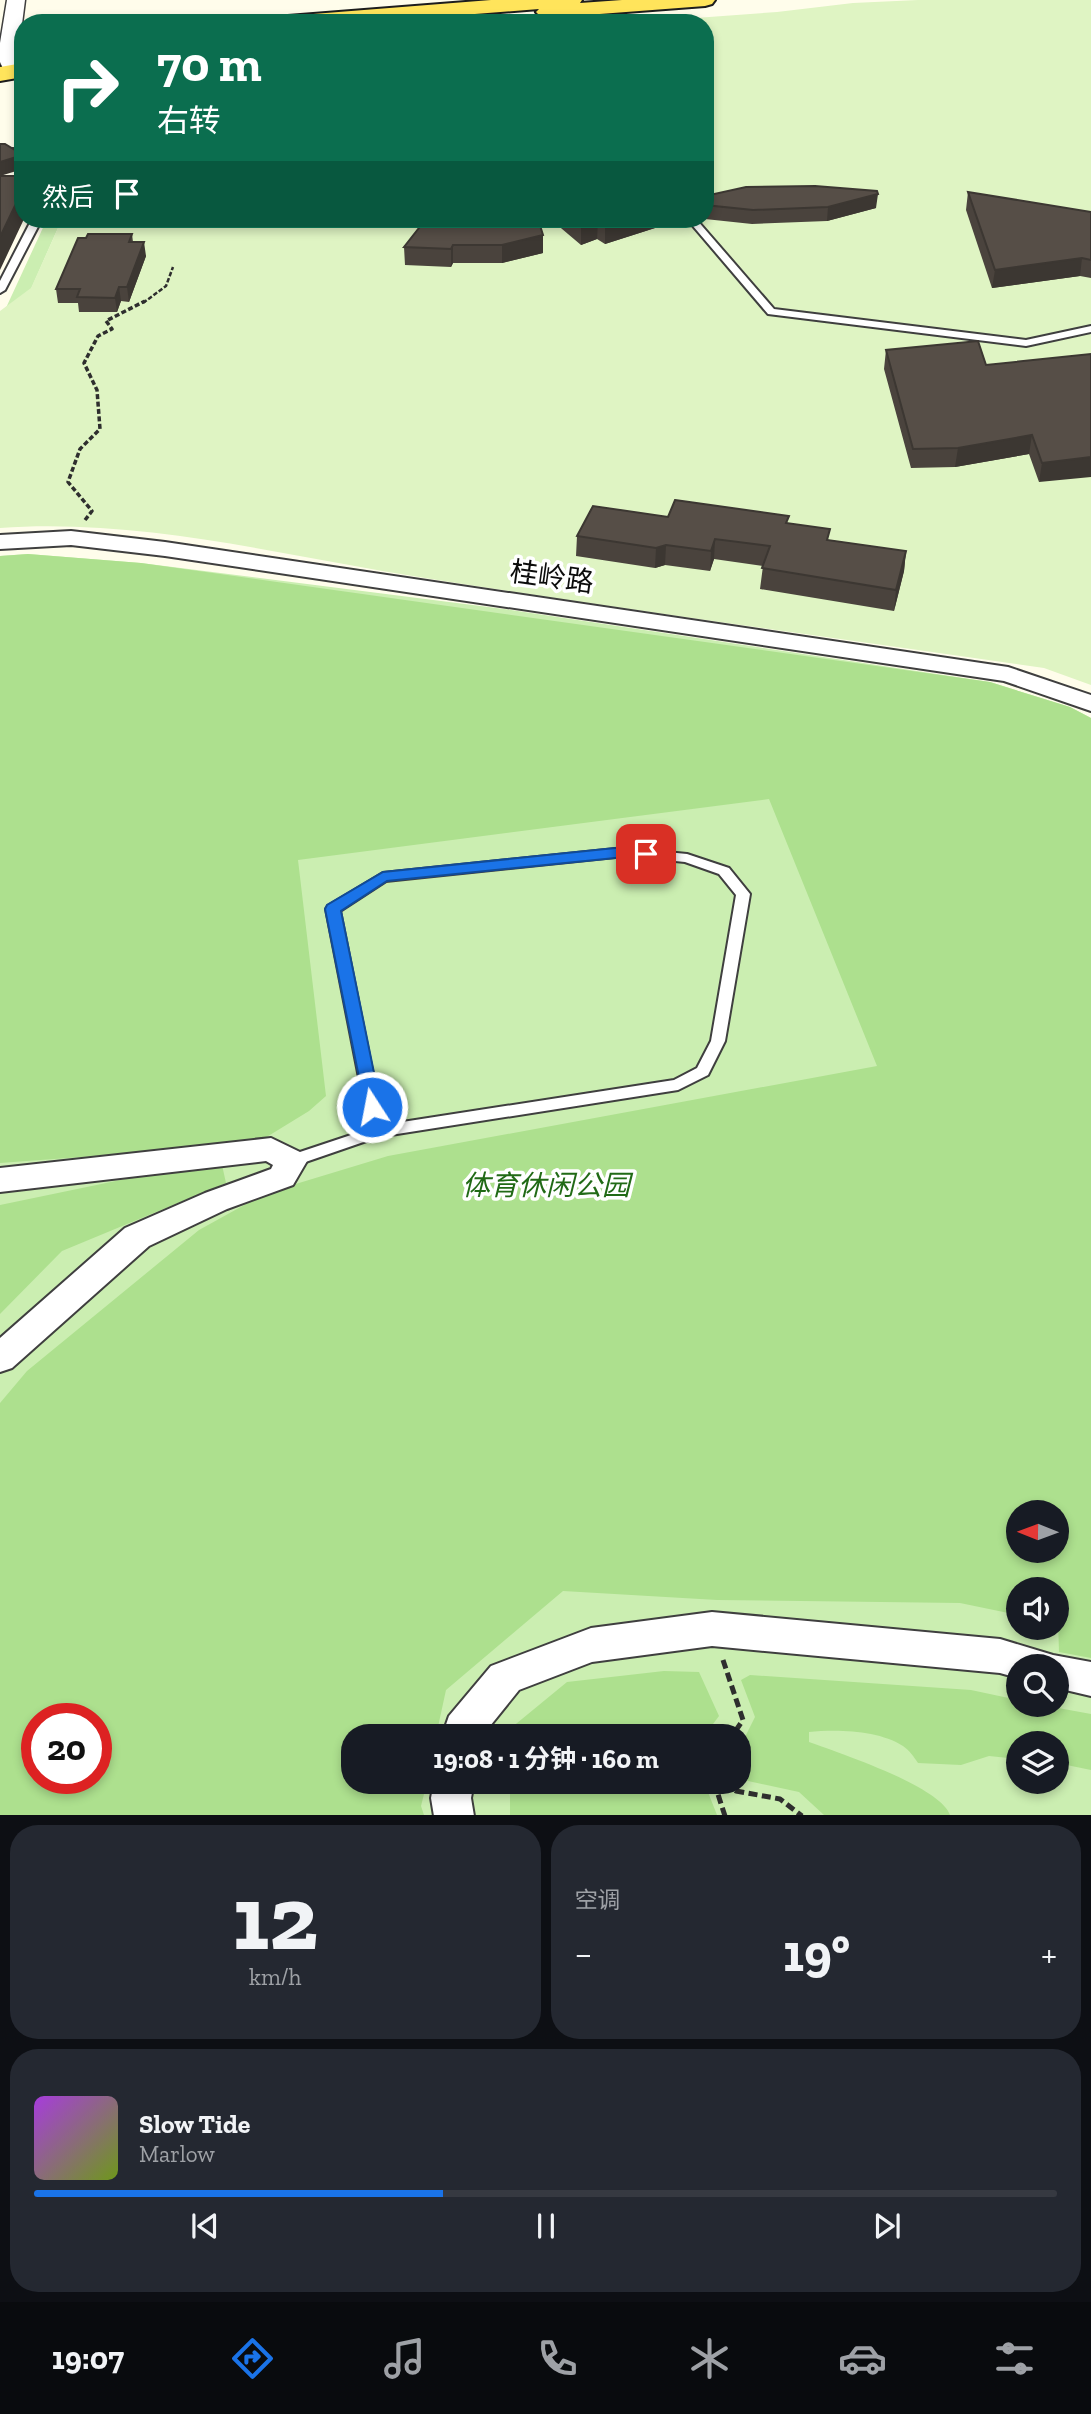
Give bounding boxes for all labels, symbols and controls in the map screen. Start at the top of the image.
text: 70 m [157,35,262,94]
icon: right [42,42,133,133]
text: 右转 [157,102,221,140]
icon: arrive [108,175,146,213]
text: 然后 [42,181,94,213]
street label: 桂岭路 [508,555,596,599]
pin [616,824,676,884]
icon: arrive [627,835,665,873]
position arrow [335,1070,409,1144]
park label: 体育休闲公园 [462,1169,634,1202]
north arrow [1006,1500,1069,1563]
map controls [1006,1500,1069,1794]
button: sound [1006,1577,1069,1640]
button: search [1006,1654,1069,1717]
speed limit sign: 20 [21,1703,112,1794]
button: layers [1006,1731,1069,1794]
text: 19:08 · 1 分钟 · 160 m [433,1743,659,1775]
text: 12 [232,1863,318,1972]
text: 空调 [575,1886,621,1914]
text: 19° [783,1922,850,1984]
text: − [575,1931,592,1977]
text: + [1041,1931,1057,1977]
text: km/h [249,1963,302,1991]
text: Slow Tide [139,2108,250,2140]
text: Marlow [139,2140,215,2168]
icon: previous [186,2207,224,2245]
icon: pause [527,2207,565,2245]
icon: next [868,2207,906,2245]
icon: directions [228,2334,277,2383]
icon: music [380,2334,429,2383]
icon: phone [533,2334,582,2383]
icon: climate [685,2334,734,2383]
icon: car [838,2334,887,2383]
icon: filters [990,2334,1039,2383]
text: 19:07 [52,2339,124,2377]

